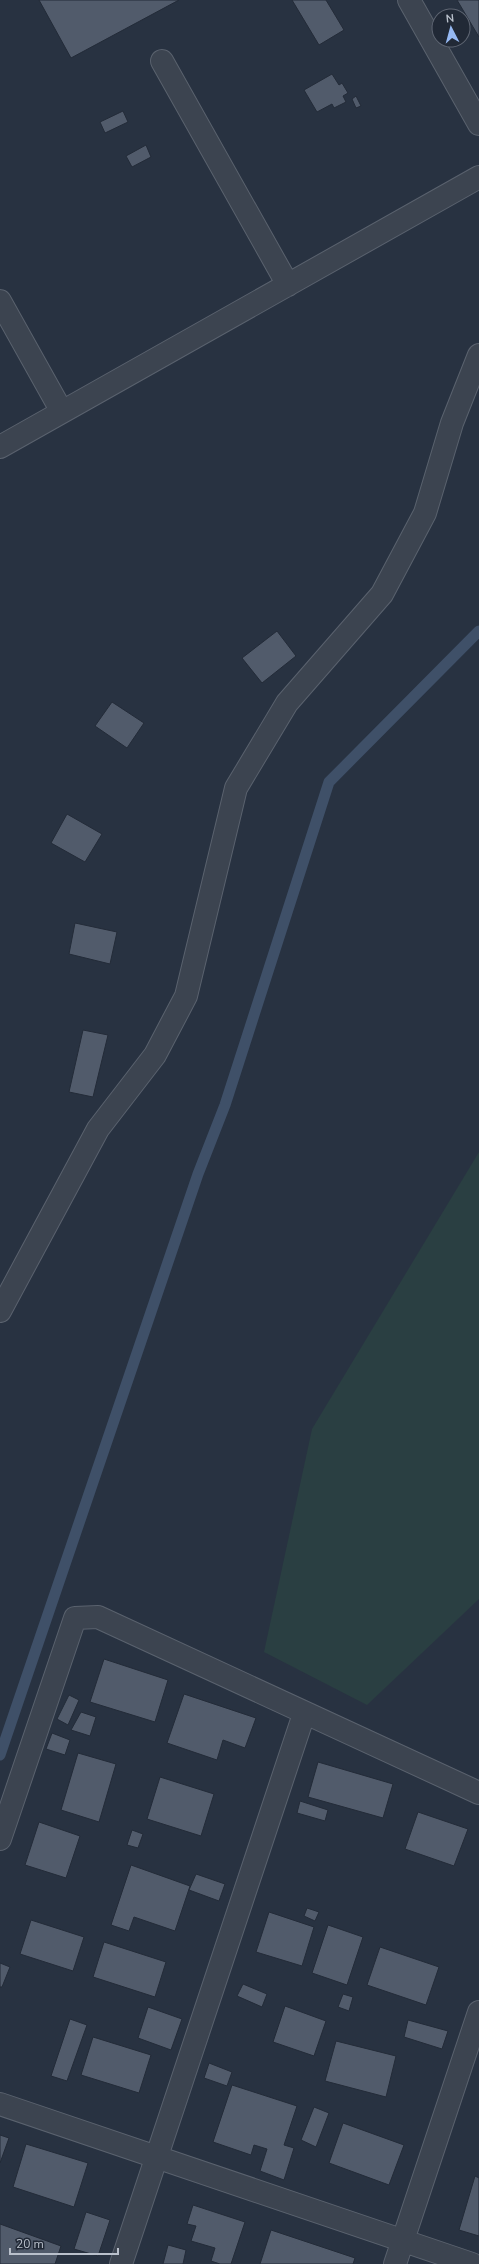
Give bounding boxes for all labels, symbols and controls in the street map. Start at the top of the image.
north arrow [431,8,471,48]
text: N [445,11,455,26]
scale bar [10,2230,118,2256]
text: 20 m [16,2236,44,2252]

